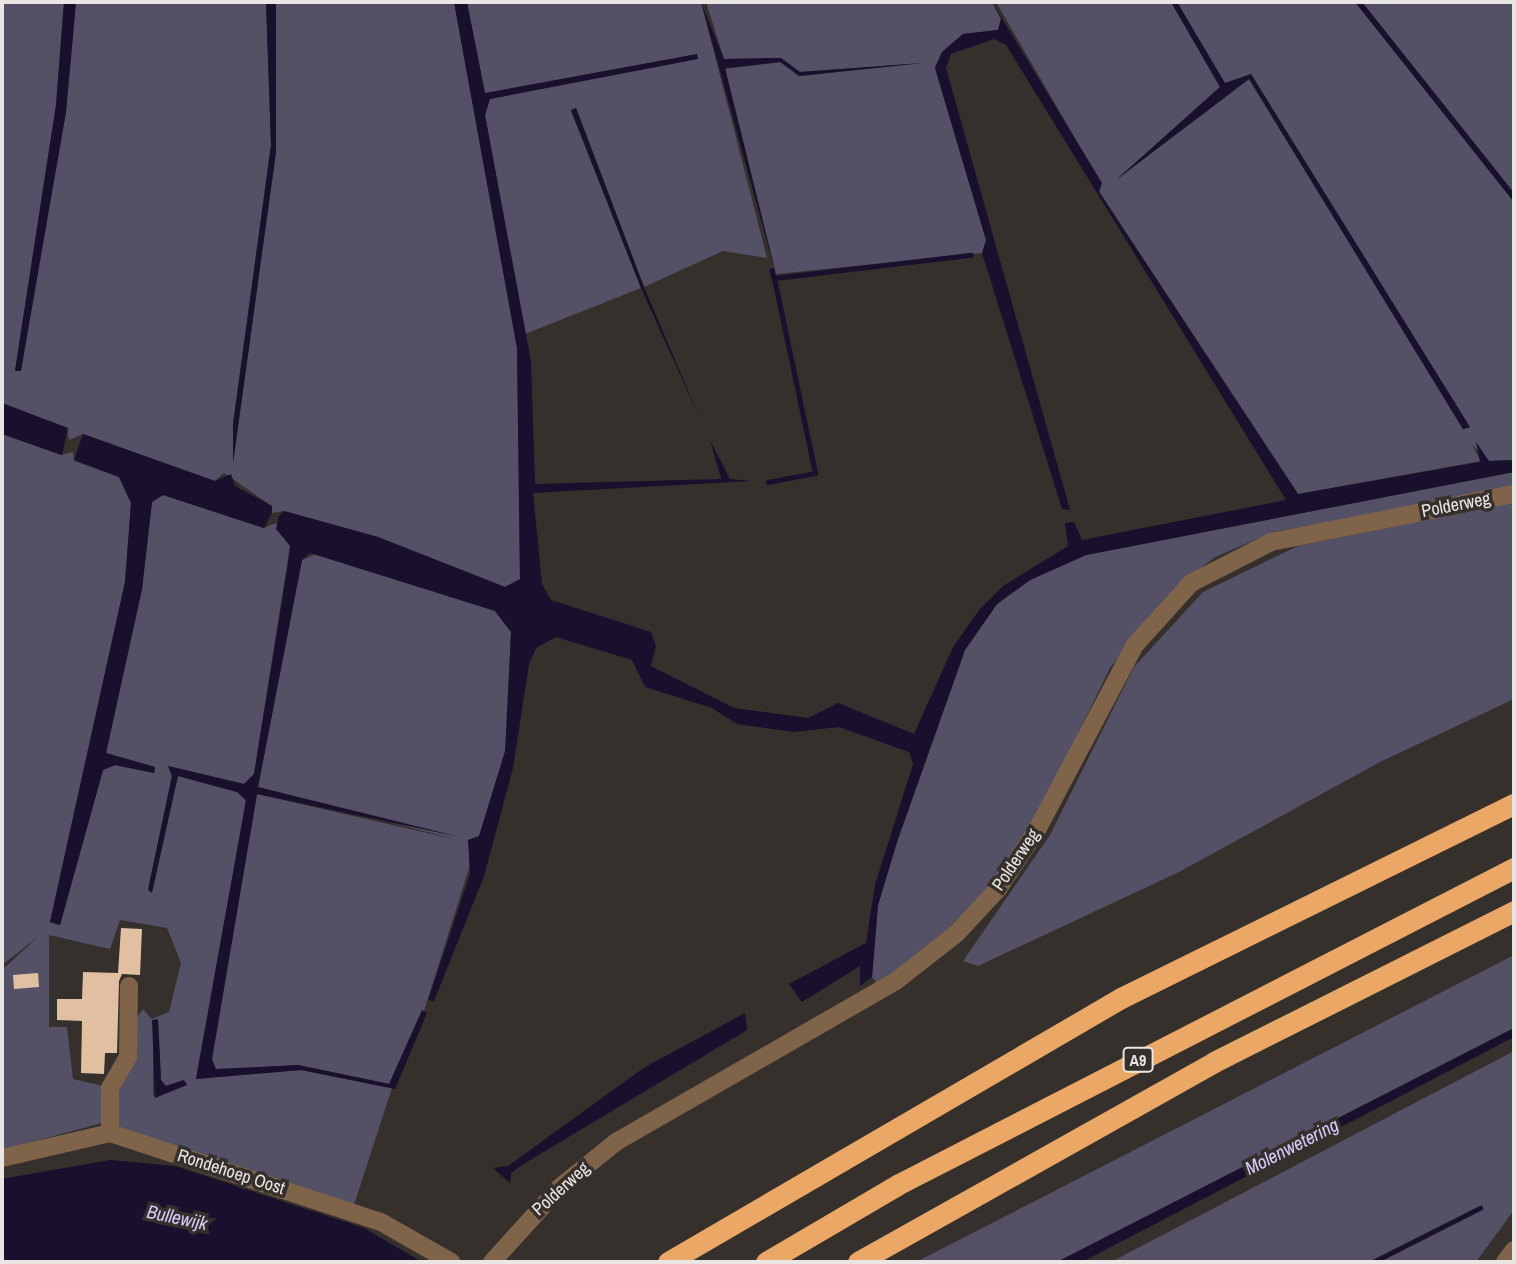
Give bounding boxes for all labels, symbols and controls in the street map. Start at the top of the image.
street label: Polderweg [1420,488,1492,522]
street label: Polderweg [988,825,1044,895]
road number: A9 [1122,1048,1154,1072]
water label: Molenwetering [1241,1114,1343,1180]
street label: Rondehoep Oost [175,1144,287,1200]
street label: Polderweg [528,1158,594,1220]
water label: Bullewijk [145,1200,209,1236]

